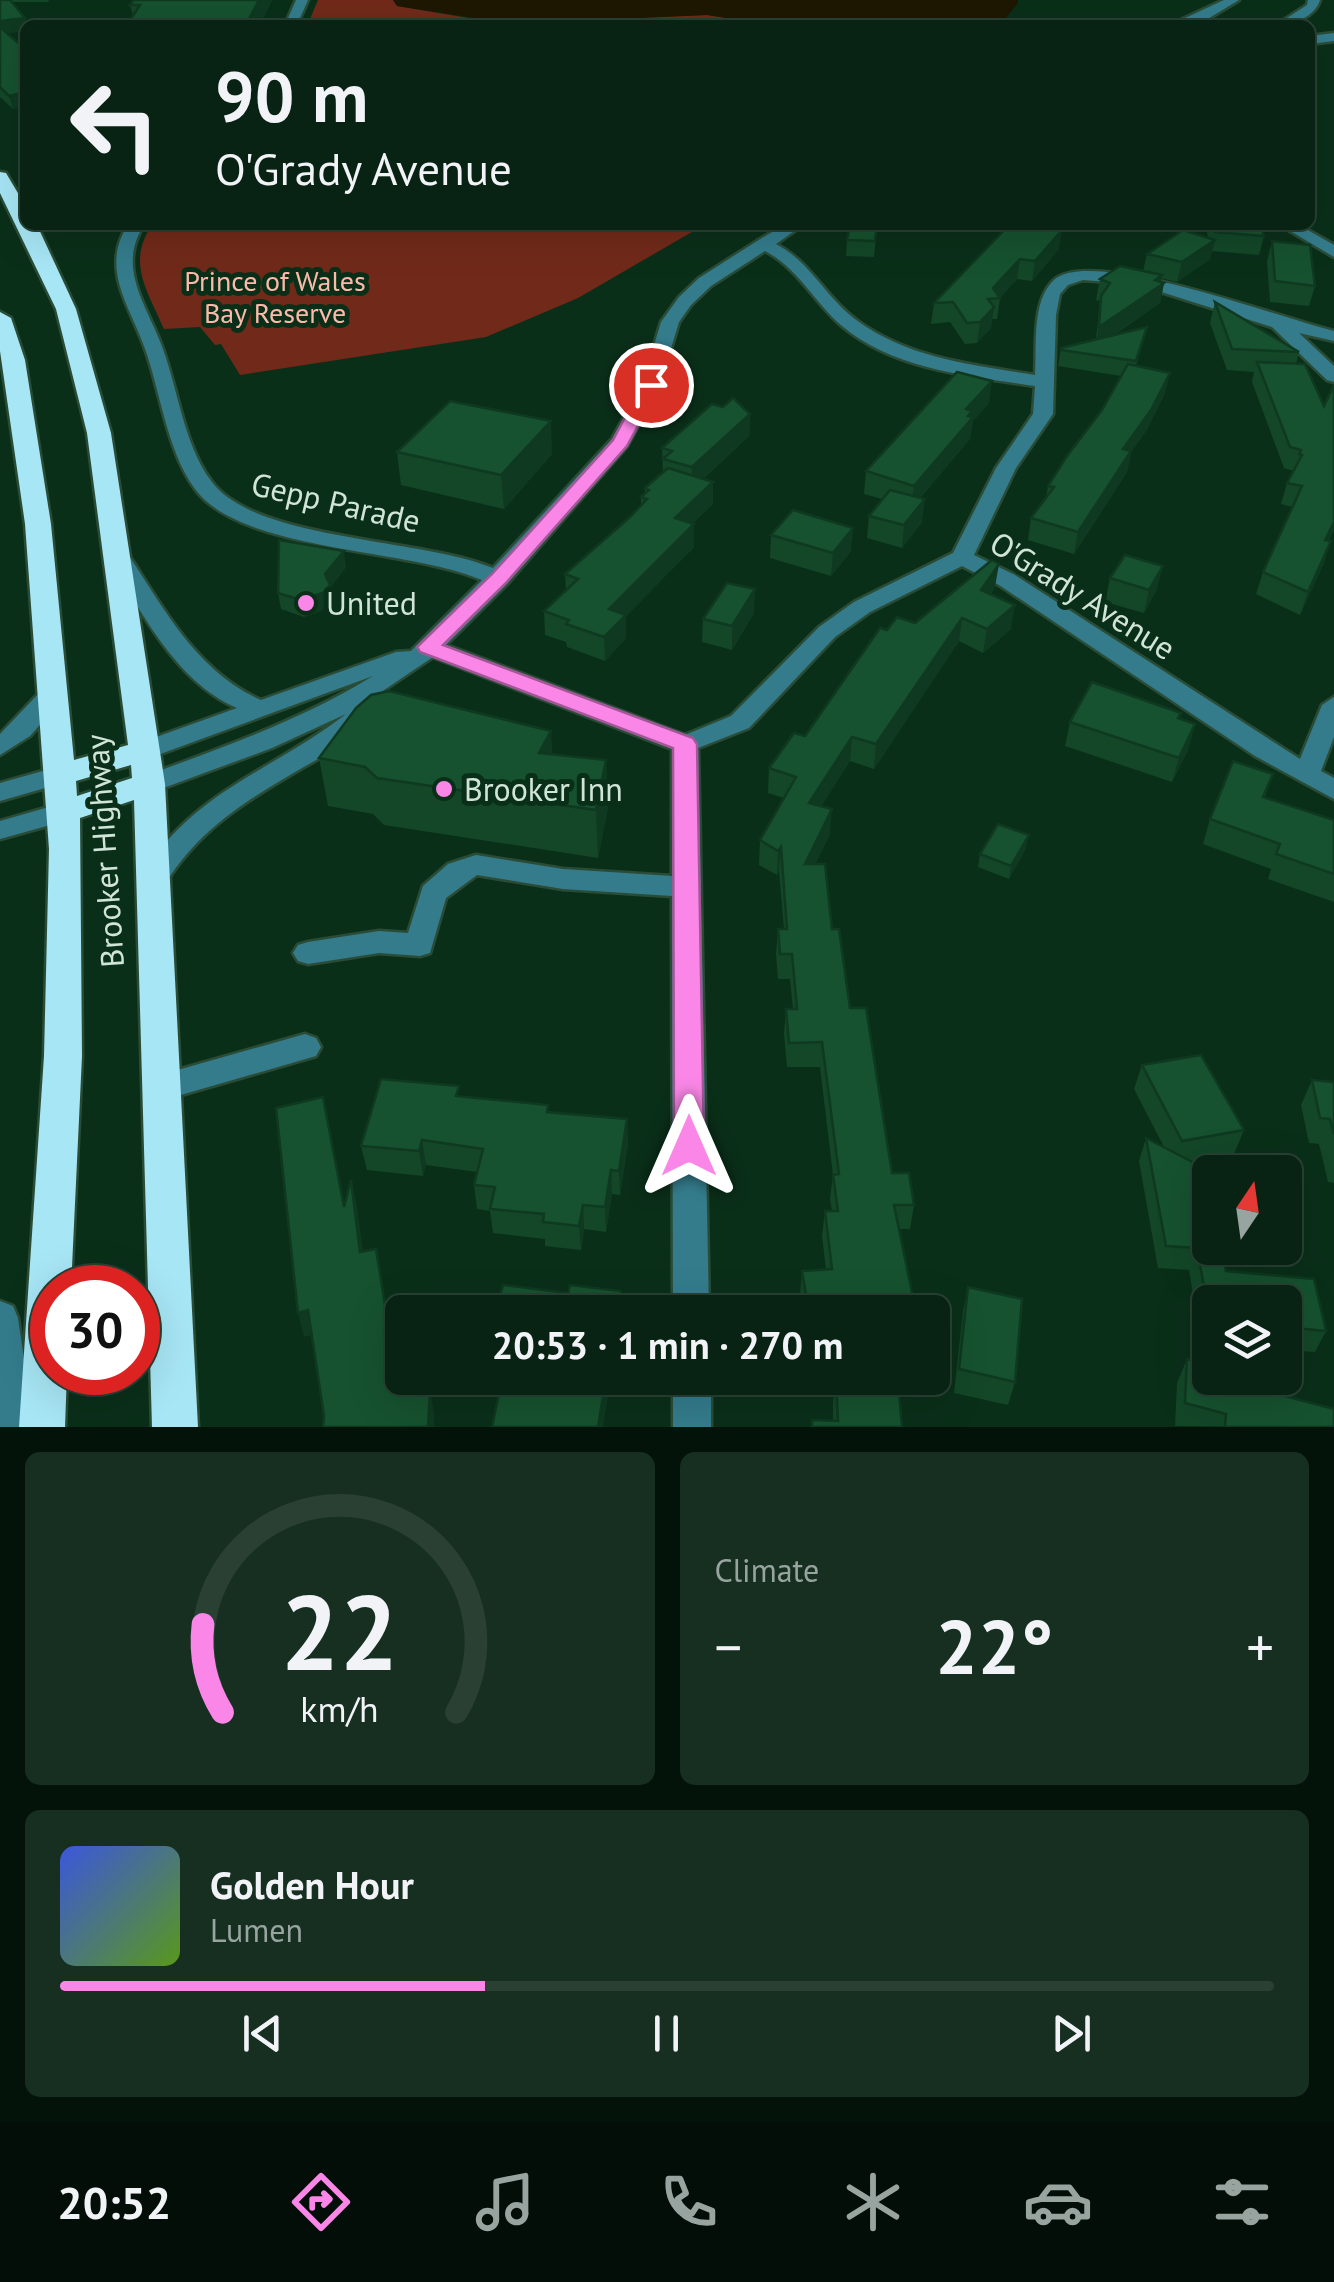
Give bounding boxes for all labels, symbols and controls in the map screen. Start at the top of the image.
text: 90 m [215,51,368,141]
icon: left [50,60,180,190]
text: O'Grady Avenue [215,139,512,197]
park label: Prince of Wales Bay Reserve [184,262,366,331]
pin [609,343,694,428]
icon: arrive [624,358,679,413]
street label: Gepp Parade [248,462,424,542]
street label: O'Grady Avenue [982,521,1184,669]
place label: United [326,582,417,624]
marker: United [295,592,317,614]
street label: Brooker Highway [75,733,133,969]
place label: Brooker Inn [464,768,623,810]
marker: Brooker Inn [433,778,455,800]
position arrow [637,1094,741,1198]
north arrow [1192,1155,1302,1265]
map controls [1192,1155,1302,1395]
speed limit sign: 30 [30,1265,160,1395]
button: layers [1192,1285,1302,1395]
text: 20:53 · 1 min · 270 m [492,1320,843,1369]
text: Climate [715,1549,819,1591]
text: 22 [281,1564,399,1699]
text: 22° [935,1598,1053,1695]
text: − [715,1611,742,1682]
text: + [1246,1611,1274,1682]
text: km/h [301,1686,379,1732]
text: Golden Hour [210,1860,414,1909]
text: Lumen [210,1909,303,1951]
icon: previous [235,2006,290,2061]
icon: pause [639,2006,694,2061]
icon: next [1044,2006,1099,2061]
icon: directions [286,2167,356,2237]
icon: music [470,2167,540,2237]
icon: phone [654,2167,724,2237]
icon: climate [838,2167,908,2237]
icon: car [1023,2167,1093,2237]
icon: filters [1207,2167,1277,2237]
text: 20:52 [57,2173,171,2231]

